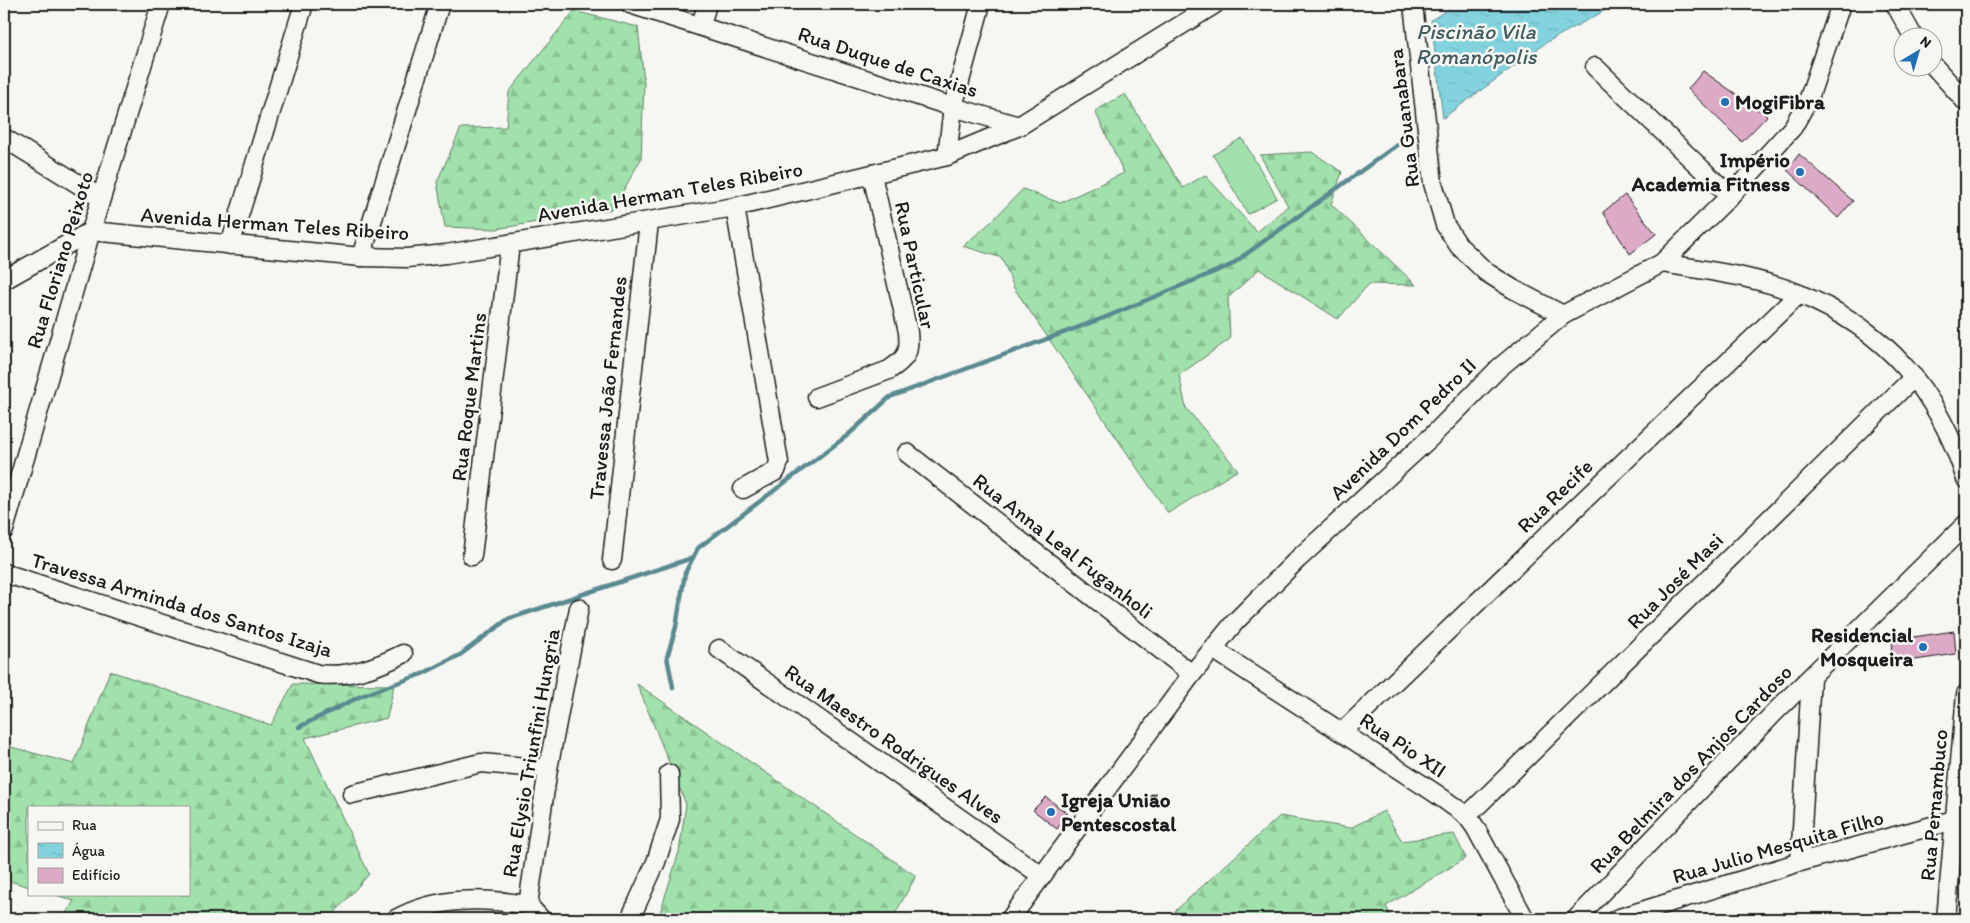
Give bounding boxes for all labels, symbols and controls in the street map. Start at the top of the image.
water label: Piscinão Vila Romanópolis [1415,18,1538,70]
street label: Rua Duque de Caxias [795,21,981,102]
north arrow [1892,28,1942,78]
text: N [1917,33,1935,52]
street label: Rua Guanabara [1383,47,1424,189]
place label: MogiFibra [1735,89,1826,115]
marker: MogiFibra [1719,96,1731,108]
place label: Império Academia Fitness [1631,147,1790,196]
street label: Avenida Herman Teles Ribeiro [535,156,805,227]
marker: Império Academia Fitness [1794,166,1806,178]
street label: Rua Floriano Peixoto [21,168,98,352]
street label: Rua Particular [890,199,941,331]
street label: Avenida Herman Teles Ribeiro [140,202,410,245]
street label: Travessa João Fernandes [583,275,632,501]
street label: Rua Roque Martins [446,311,491,483]
street label: Avenida Dom Pedro II [1324,352,1481,505]
street label: Rua Recife [1512,453,1598,538]
street label: Rua Anna Leal Fuganholi [968,468,1158,624]
street label: Rua José Masi [1621,527,1728,634]
street label: Travessa Arminda dos Santos Izaja [29,547,336,662]
place label: Residencial Mosqueira [1811,622,1914,672]
street label: Rua Elysio Triunfini Hungria [496,626,565,879]
marker: Residencial Mosqueira [1917,641,1929,653]
street label: Rua Maestro Rodrigues Alves [780,658,1008,829]
street label: Rua Belmira dos Anjos Cardoso [1584,659,1797,878]
street label: Rua Pio XII [1355,707,1451,783]
street label: Rua Pernambuco [1914,728,1953,882]
place label: Igreja União Pentescostal [1061,787,1177,836]
street label: Rua Julio Mesquita Filho [1669,804,1886,889]
legend [28,806,190,896]
marker: Igreja União Pentescostal [1045,806,1057,818]
text: Rua [72,816,97,834]
text: Água [72,842,106,860]
text: Edifício [72,866,120,884]

